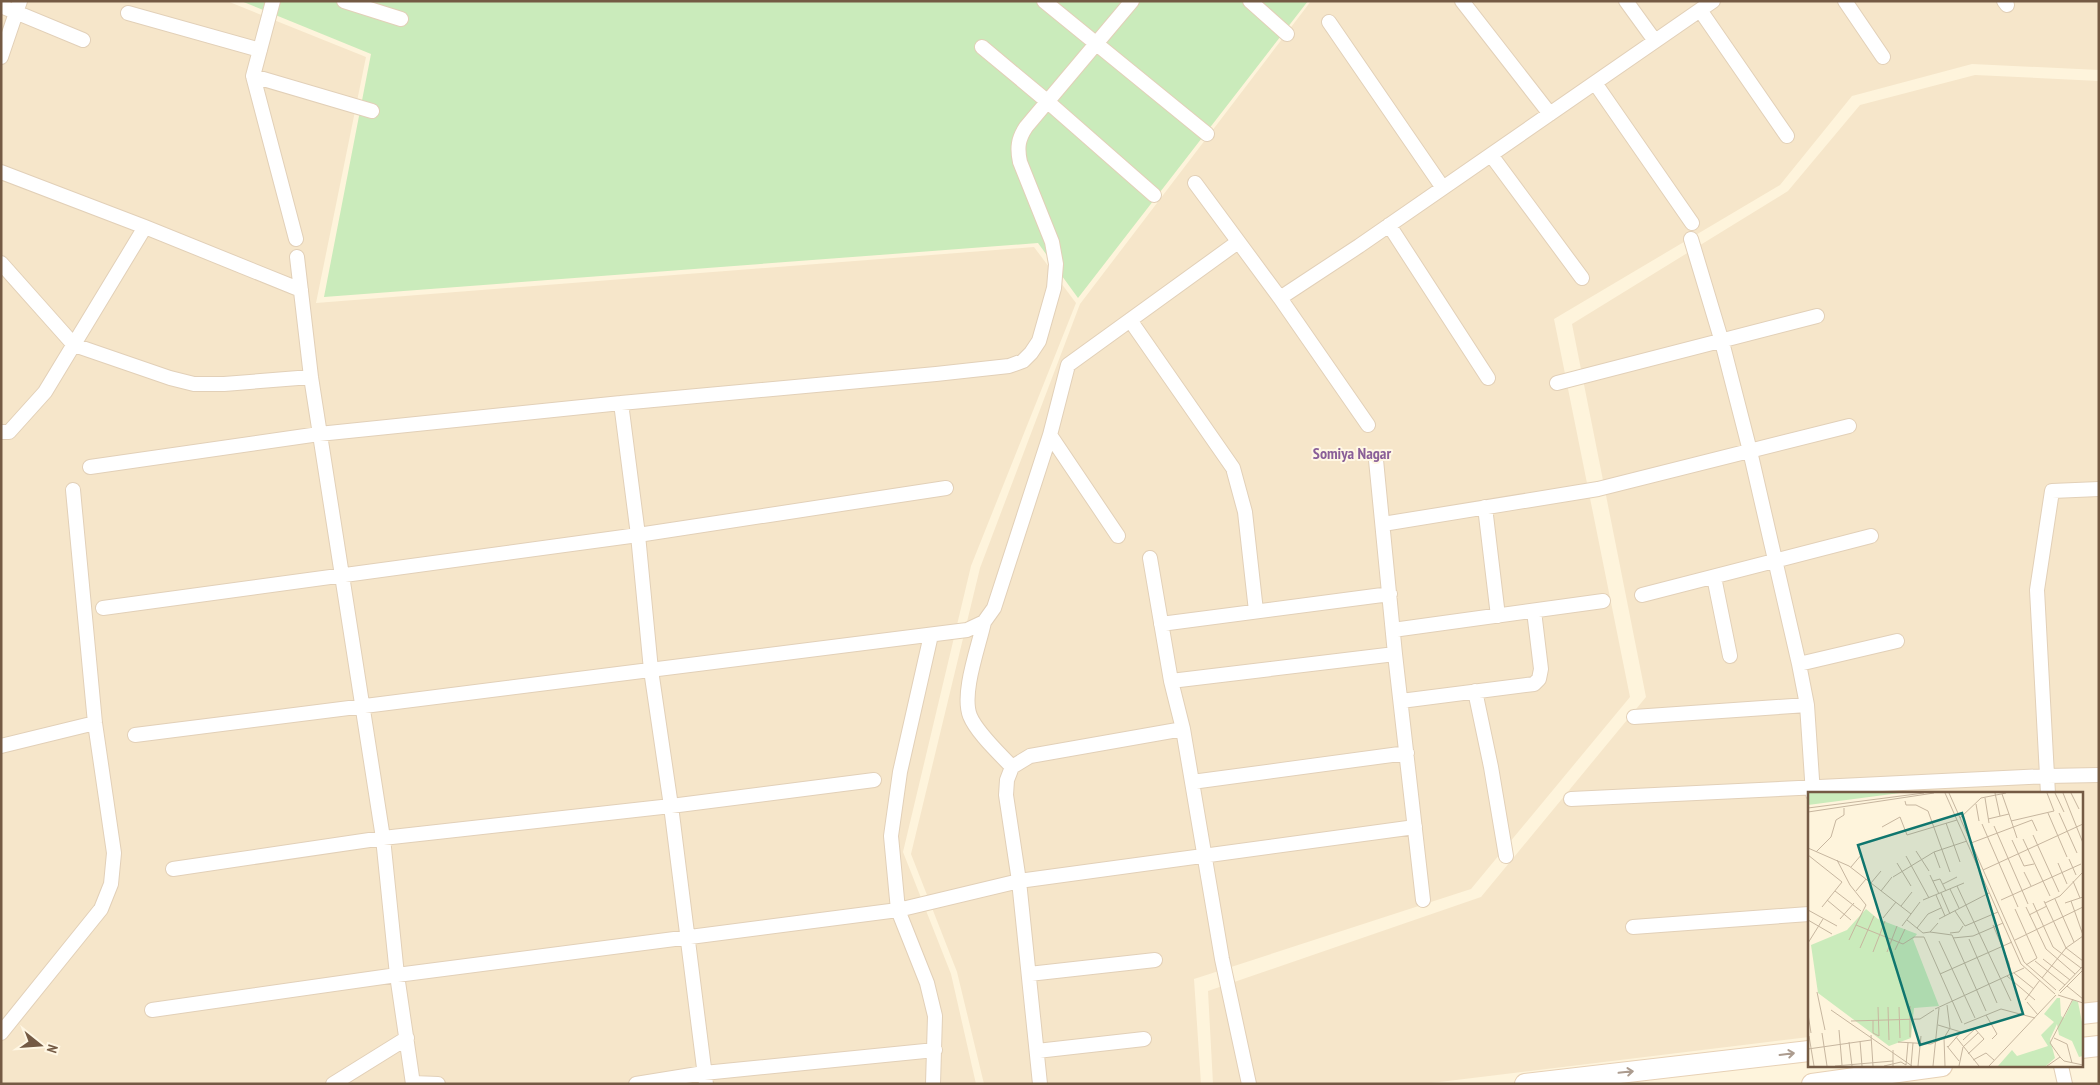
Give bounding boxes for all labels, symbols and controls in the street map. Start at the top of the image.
district label: Somiya Nagar [1313,443,1391,463]
inset map [1808,792,2082,1068]
north arrow [15,1020,65,1070]
text: N [43,1043,62,1055]
one-way arrow [1779,1049,1795,1059]
one-way arrow [1617,1068,1633,1077]

